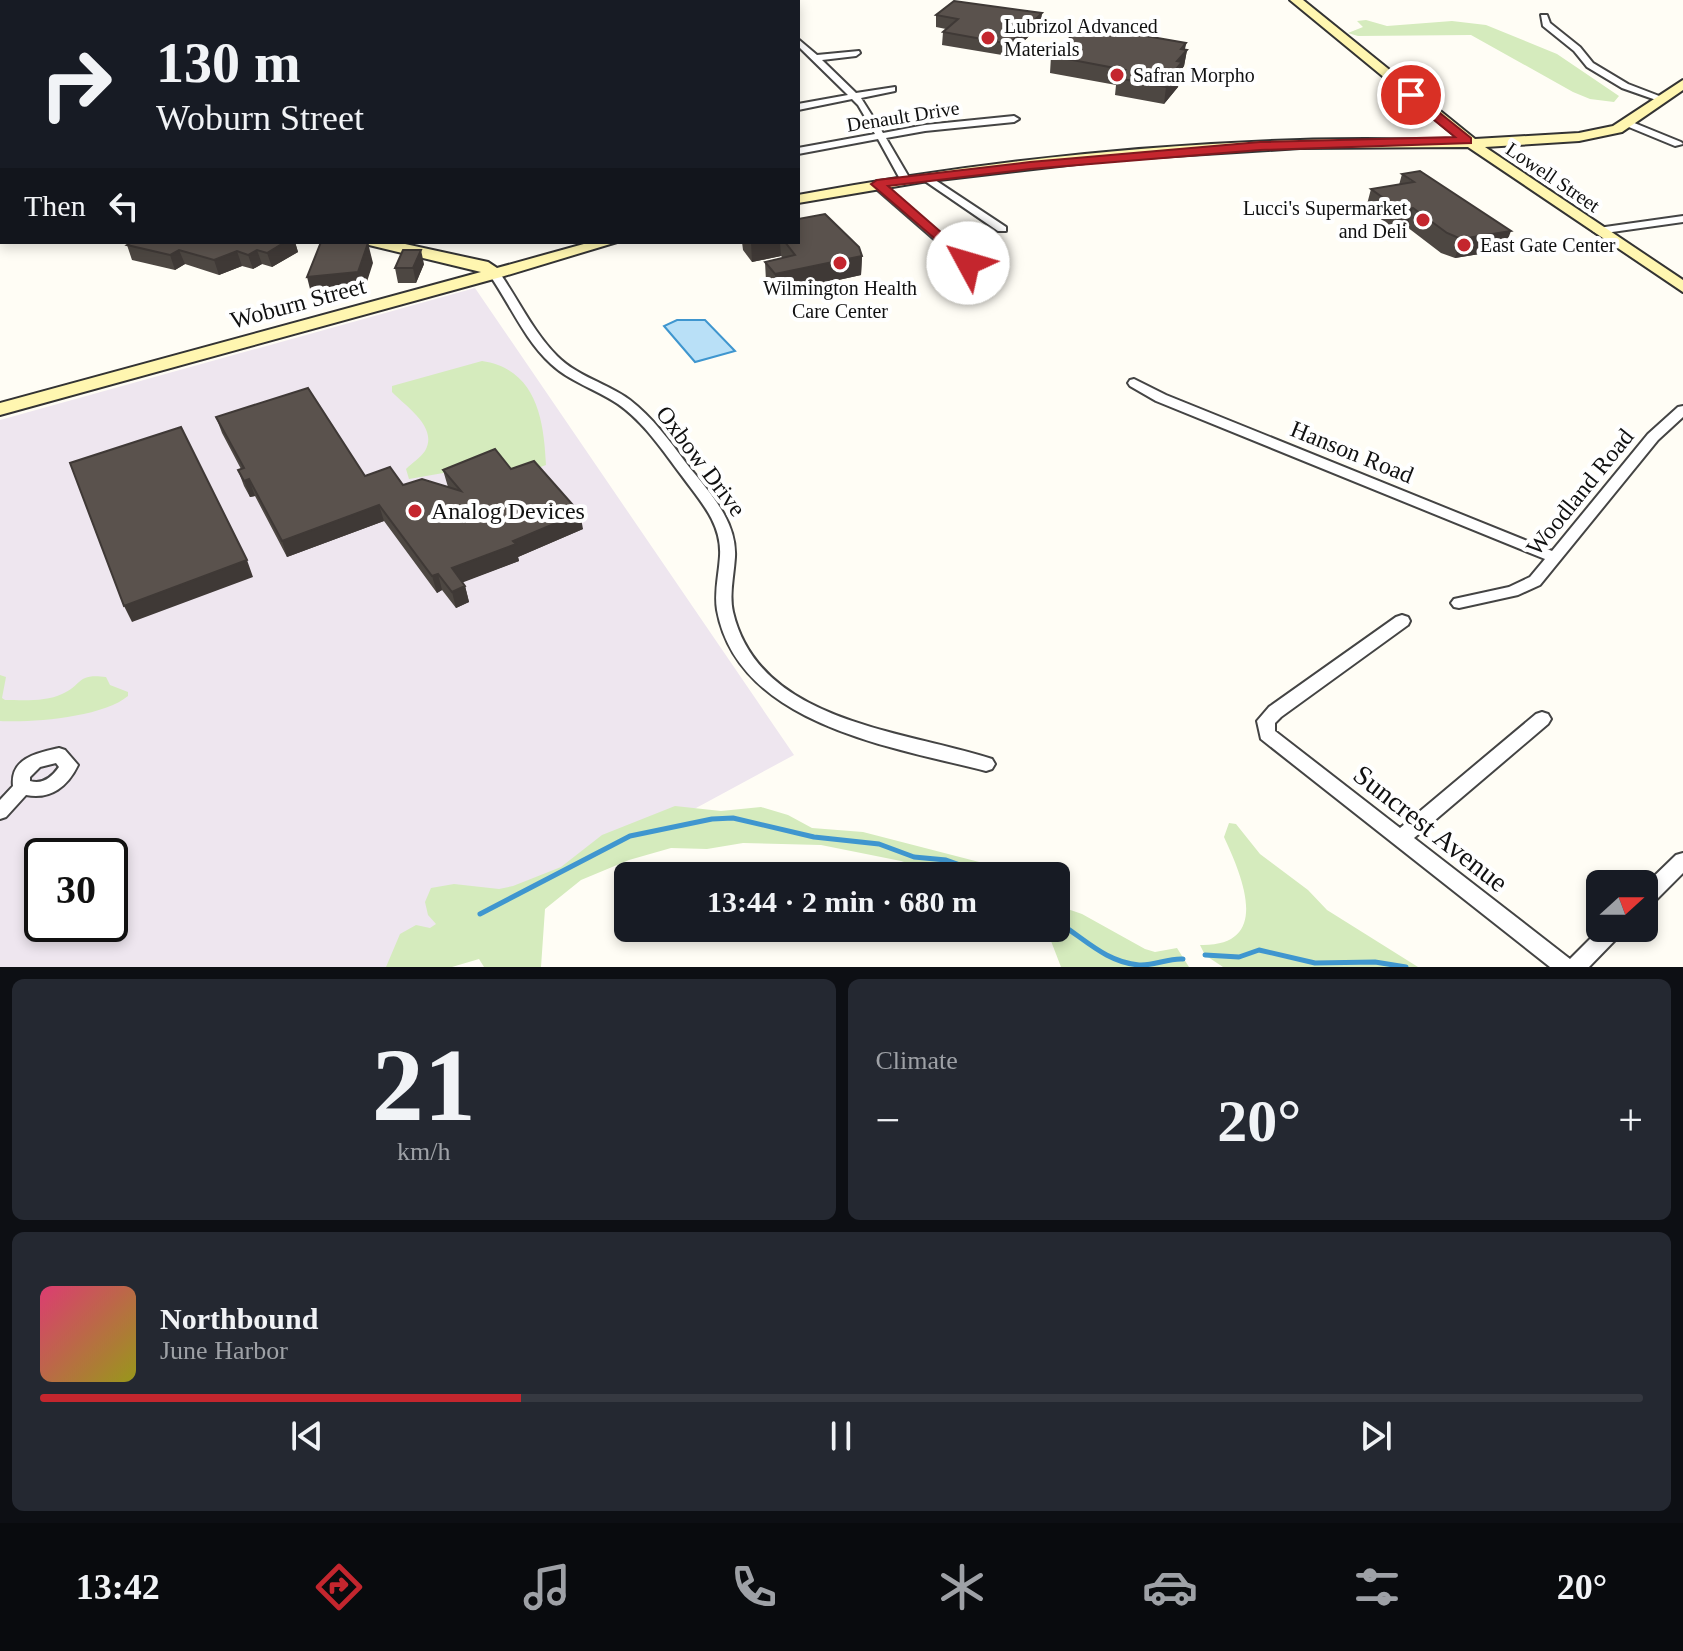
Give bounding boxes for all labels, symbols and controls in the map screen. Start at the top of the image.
place label: Lubrizol Advanced Materials [1004,15,1158,60]
marker: Lubrizol Advanced Materials [979,29,997,47]
icon: right [24,32,128,136]
text: 130 m [156,32,301,94]
pin [1377,61,1445,129]
place label: Safran Morpho [1133,64,1255,87]
marker: Safran Morpho [1108,66,1126,84]
icon: arrive [1389,73,1433,117]
street label: Denault Drive [845,96,961,136]
text: Woburn Street [156,98,364,138]
street label: Lowell Street [1502,138,1604,217]
icon: left [102,184,146,228]
text: Then [24,189,86,222]
place label: Lucci's Supermarket and Deli [1243,197,1407,242]
marker: Lucci's Supermarket and Deli [1414,211,1432,229]
position arrow [926,221,1010,305]
place label: East Gate Center [1480,234,1616,256]
marker: East Gate Center [1455,236,1473,254]
marker: Wilmington Health Care Center [831,254,849,272]
street label: Woburn Street [228,272,369,334]
place label: Wilmington Health Care Center [763,277,917,322]
street label: Oxbow Drive [651,401,751,521]
street label: Hanson Road [1287,416,1417,488]
street label: Woodland Road [1521,424,1639,560]
place label: Analog Devices [431,498,585,524]
marker: Analog Devices [406,502,424,520]
street label: Suncrest Avenue [1348,759,1514,898]
speed limit sign: 30 [24,838,128,942]
north arrow [1586,870,1658,942]
map controls [1586,870,1658,942]
text: 13:44 · 2 min · 680 m [707,885,977,918]
text: 21 [372,1027,476,1142]
text: Climate [876,1046,958,1075]
text: 20° [1217,1088,1301,1154]
text: − [876,1096,900,1145]
text: + [1618,1096,1643,1145]
text: km/h [397,1137,450,1166]
text: Northbound [160,1302,318,1335]
text: June Harbor [160,1336,288,1365]
icon: previous [285,1414,329,1458]
icon: pause [819,1414,863,1458]
icon: next [1354,1414,1398,1458]
icon: directions [311,1559,367,1615]
icon: music [519,1559,575,1615]
icon: phone [726,1559,782,1615]
icon: climate [934,1559,990,1615]
icon: car [1142,1559,1198,1615]
icon: filters [1349,1559,1405,1615]
text: 13:42 [76,1567,160,1607]
text: 20° [1557,1567,1607,1607]

